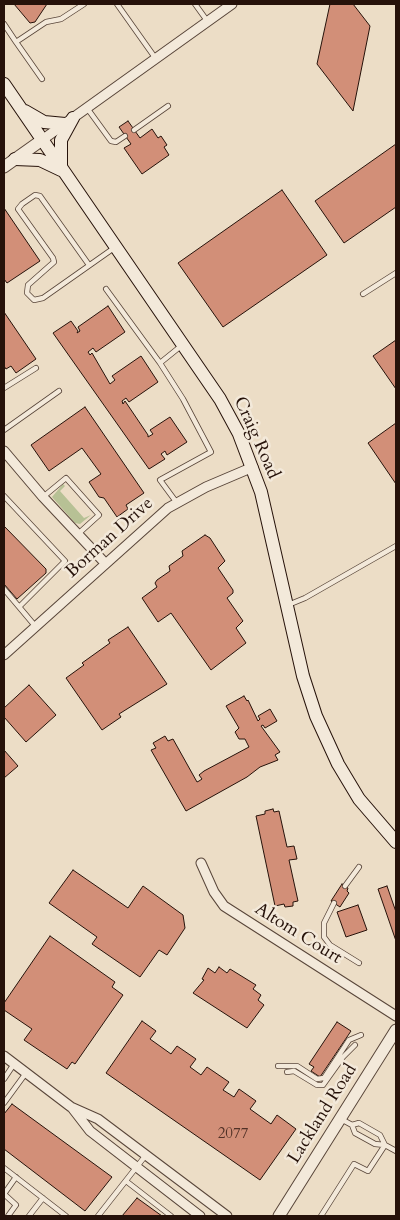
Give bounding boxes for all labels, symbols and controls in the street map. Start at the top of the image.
street label: Craig Road [228,394,284,482]
street label: Borman Drive [62,493,158,583]
street label: Altom Court [251,899,345,969]
street label: Lackland Road [284,1060,362,1168]
house number: 2077 [218,1126,248,1144]

